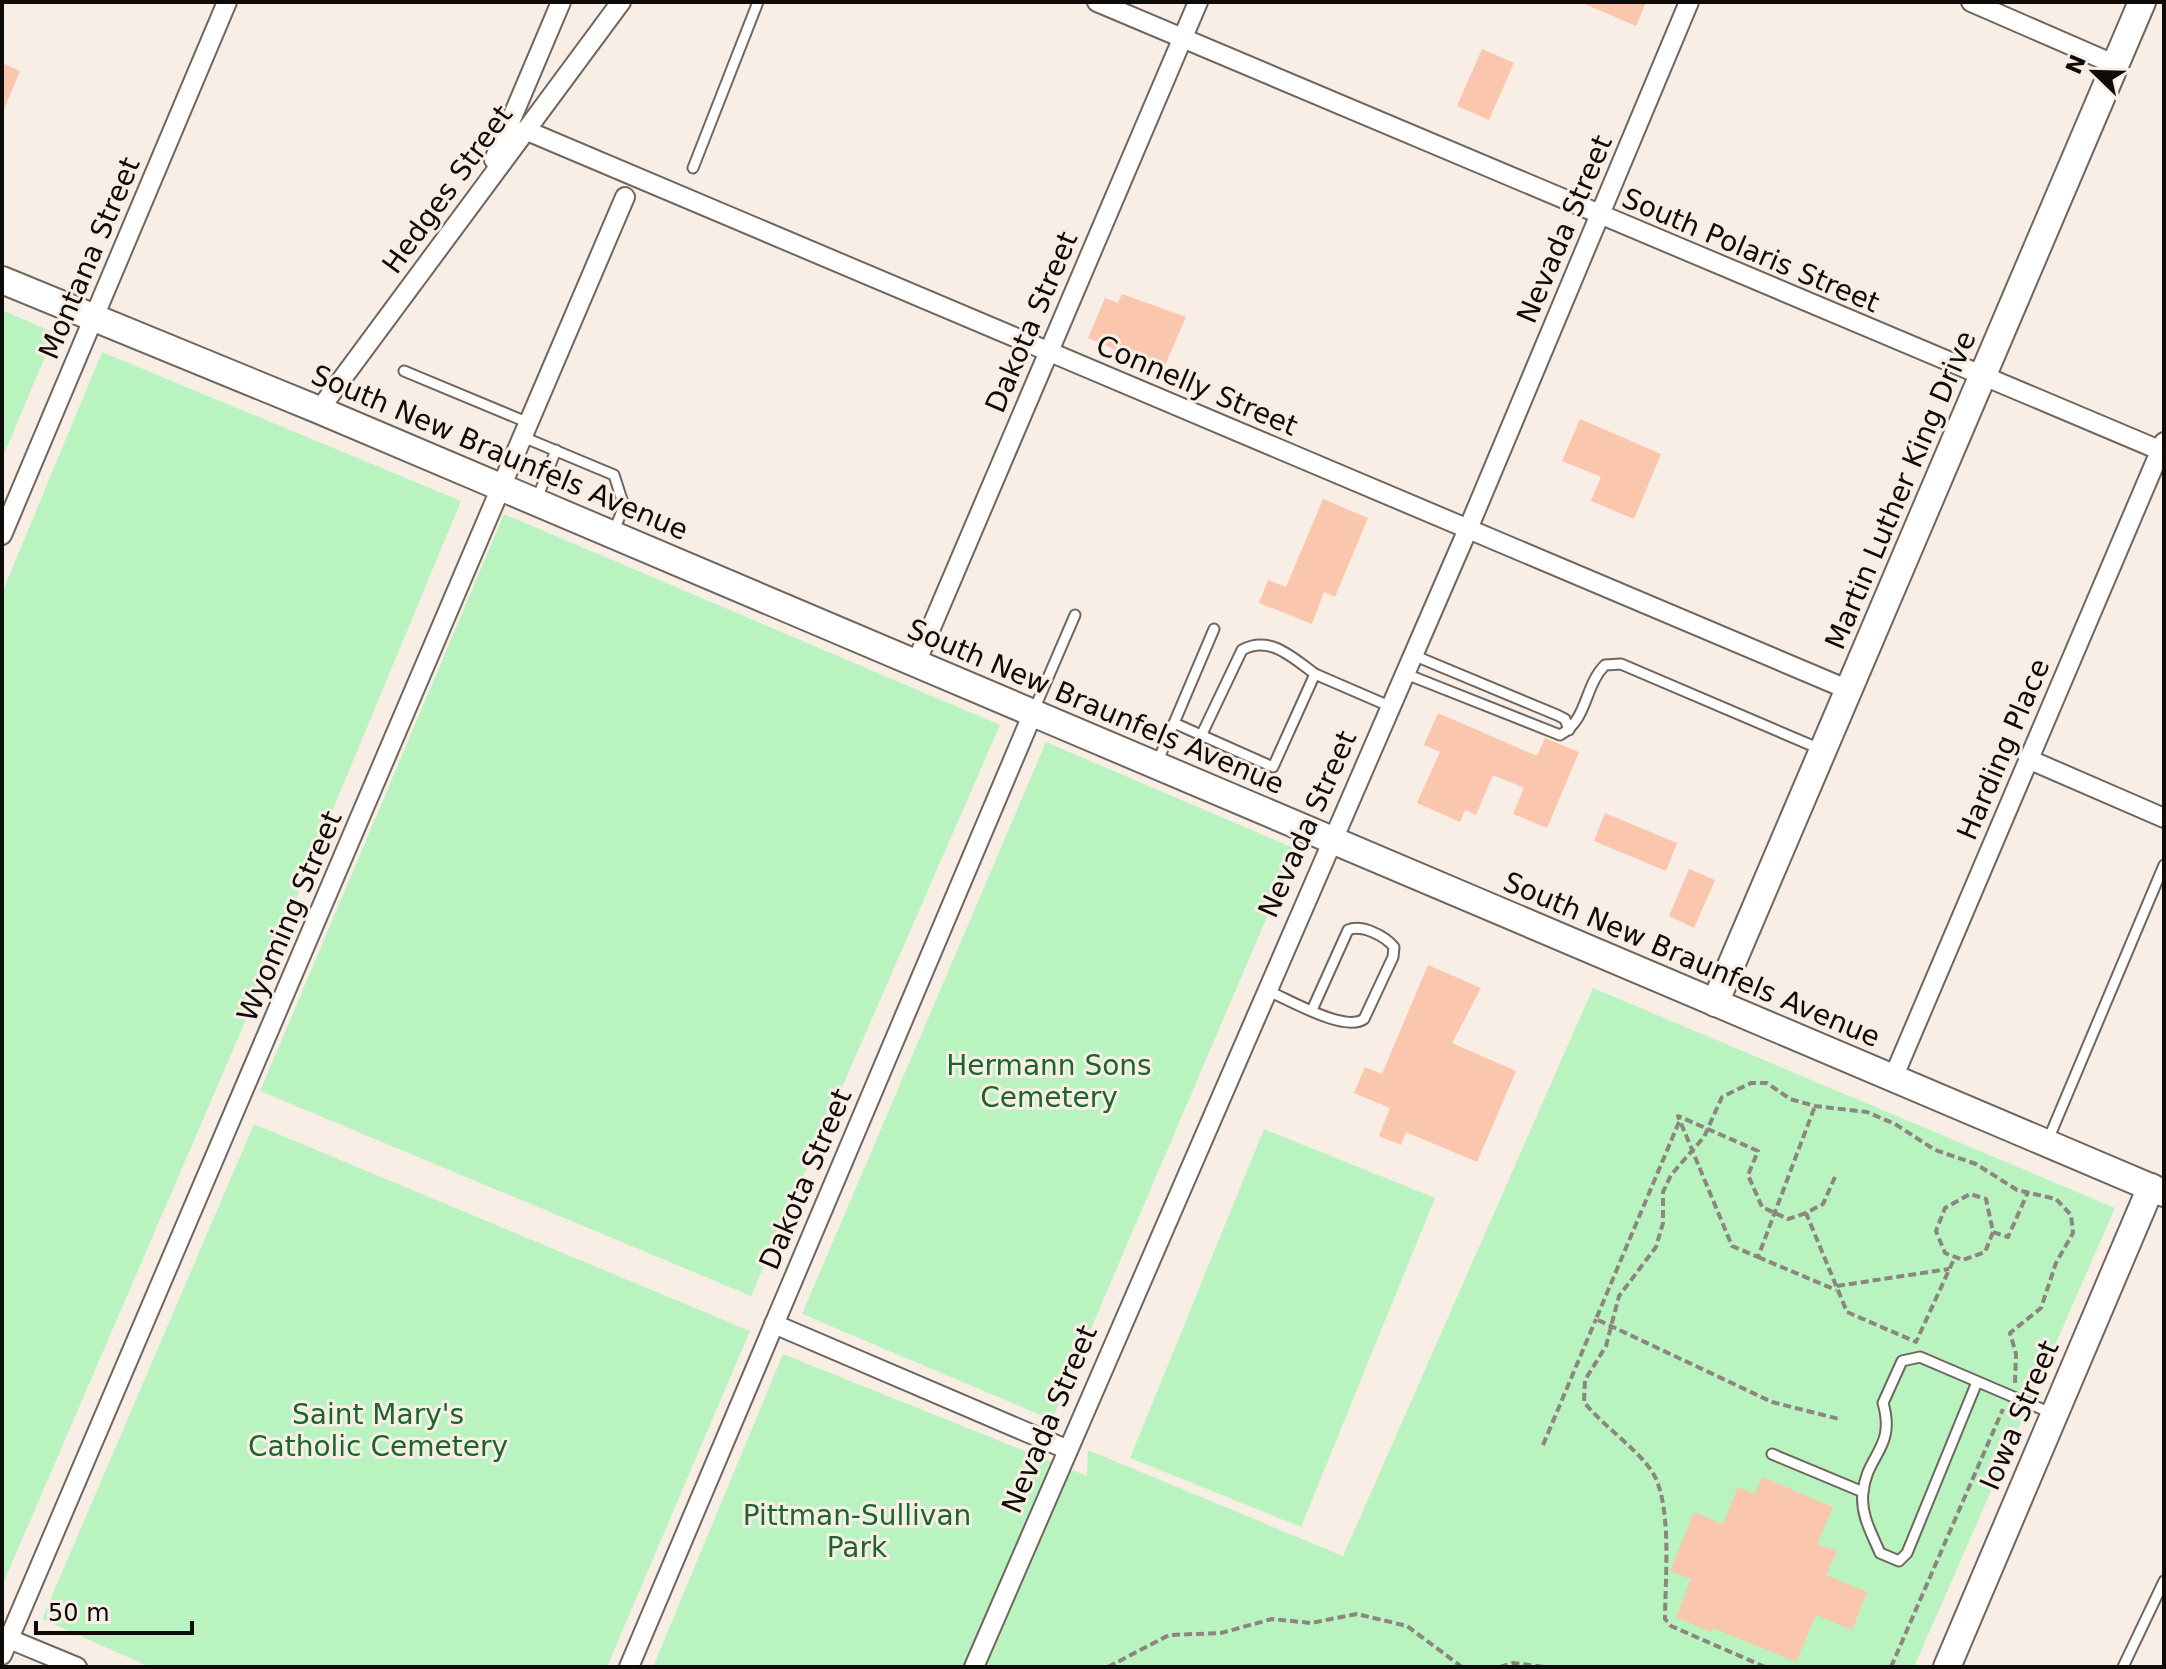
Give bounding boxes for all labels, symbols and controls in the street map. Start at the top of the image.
north arrow [2054,32,2134,112]
text: N [2061,51,2091,78]
street label: Hedges Street [375,99,519,280]
street label: Nevada Street [1510,130,1619,328]
street label: Montana Street [32,152,147,364]
street label: South Polaris Street [1617,181,1884,320]
street label: Dakota Street [979,227,1084,418]
street label: Martin Luther King Drive [1818,326,1983,654]
street label: Connelly Street [1091,328,1302,443]
street label: South New Braunfels Avenue [306,358,693,547]
street label: South New Braunfels Avenue [902,612,1289,801]
street label: Harding Place [1950,654,2056,845]
street label: Nevada Street [1252,726,1363,923]
street label: Wyoming Street [230,806,349,1026]
street label: South New Braunfels Avenue [1498,865,1885,1054]
park label: Hermann Sons Cemetery [946,1049,1152,1114]
street label: Dakota Street [753,1084,858,1275]
street label: Nevada Street [995,1320,1104,1518]
street label: Iowa Street [1973,1335,2066,1495]
park label: Saint Mary's Catholic Cemetery [248,1398,508,1463]
park label: Pittman-Sullivan Park [743,1499,971,1564]
scale bar [36,1585,192,1635]
text: 50 m [48,1599,110,1627]

